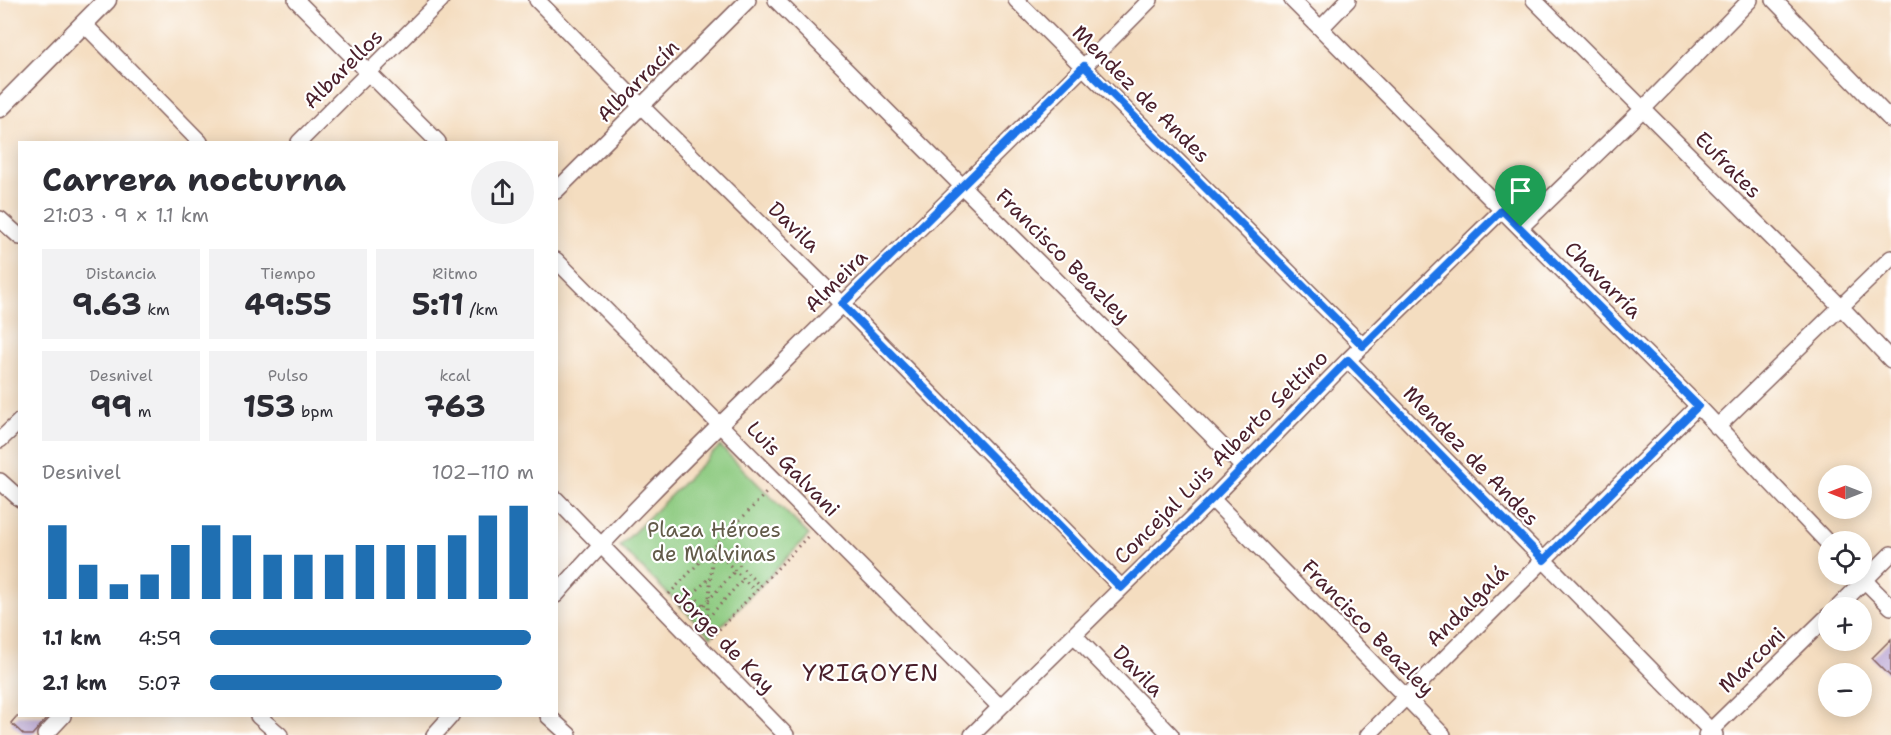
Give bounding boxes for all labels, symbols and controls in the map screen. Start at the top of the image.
street label: Mendez de Andes [1066,19,1216,169]
street label: Albarellos [297,23,389,115]
street label: Albarracín [591,34,685,128]
street label: Eufrates [1689,126,1767,204]
text: Carrera nocturna [42,157,346,202]
button: share [471,161,534,224]
pin [1495,165,1546,227]
icon: arrive [1504,174,1537,207]
street label: Francisco Beazley [990,183,1136,329]
street label: Davila [762,195,826,259]
text: 21:03 · 9 × 1.1 km [42,202,209,228]
street label: Chavarría [1558,235,1648,325]
street label: Almeira [798,243,874,319]
text: Distancia [86,263,156,284]
text: Tiempo [260,263,316,284]
text: Ritmo [432,263,478,284]
text: 9.63 [72,284,142,325]
text: 49:55 [244,284,332,325]
text: 5:11 [412,284,464,325]
text: km [142,299,170,320]
text: /km [464,299,498,320]
street label: Concejal Luis Alberto Settino [1108,344,1334,570]
text: Desnivel [90,365,153,386]
text: Pulso [268,365,308,386]
text: kcal [439,365,471,386]
street label: Mendez de Andes [1397,380,1545,532]
text: 99 [91,386,132,427]
text: 153 [243,386,296,427]
text: 763 [424,386,486,427]
text: m [132,401,151,422]
text: bpm [296,401,333,422]
street label: Luis Galvani [740,415,846,523]
text: Desnivel [42,459,121,485]
text: 102–110 m [432,459,534,485]
north arrow [1818,465,1872,519]
map controls [1818,465,1872,717]
park label: Plaza Héroes de Malvinas [647,516,781,568]
button: locate [1818,531,1872,585]
street label: Francisco Beazley [1296,554,1440,702]
street label: Andalgalá [1420,559,1514,653]
street label: Jorge de Kay [667,582,781,700]
button: + [1818,597,1872,651]
street label: Marconi [1712,621,1792,699]
text: 1.1 km [42,625,101,651]
text: 4:59 [138,625,182,651]
street label: Davila [1106,639,1170,703]
district label: YRIGOYEN [802,657,940,689]
button: − [1818,663,1872,717]
text: 2.1 km [42,670,107,696]
text: 5:07 [138,670,181,696]

